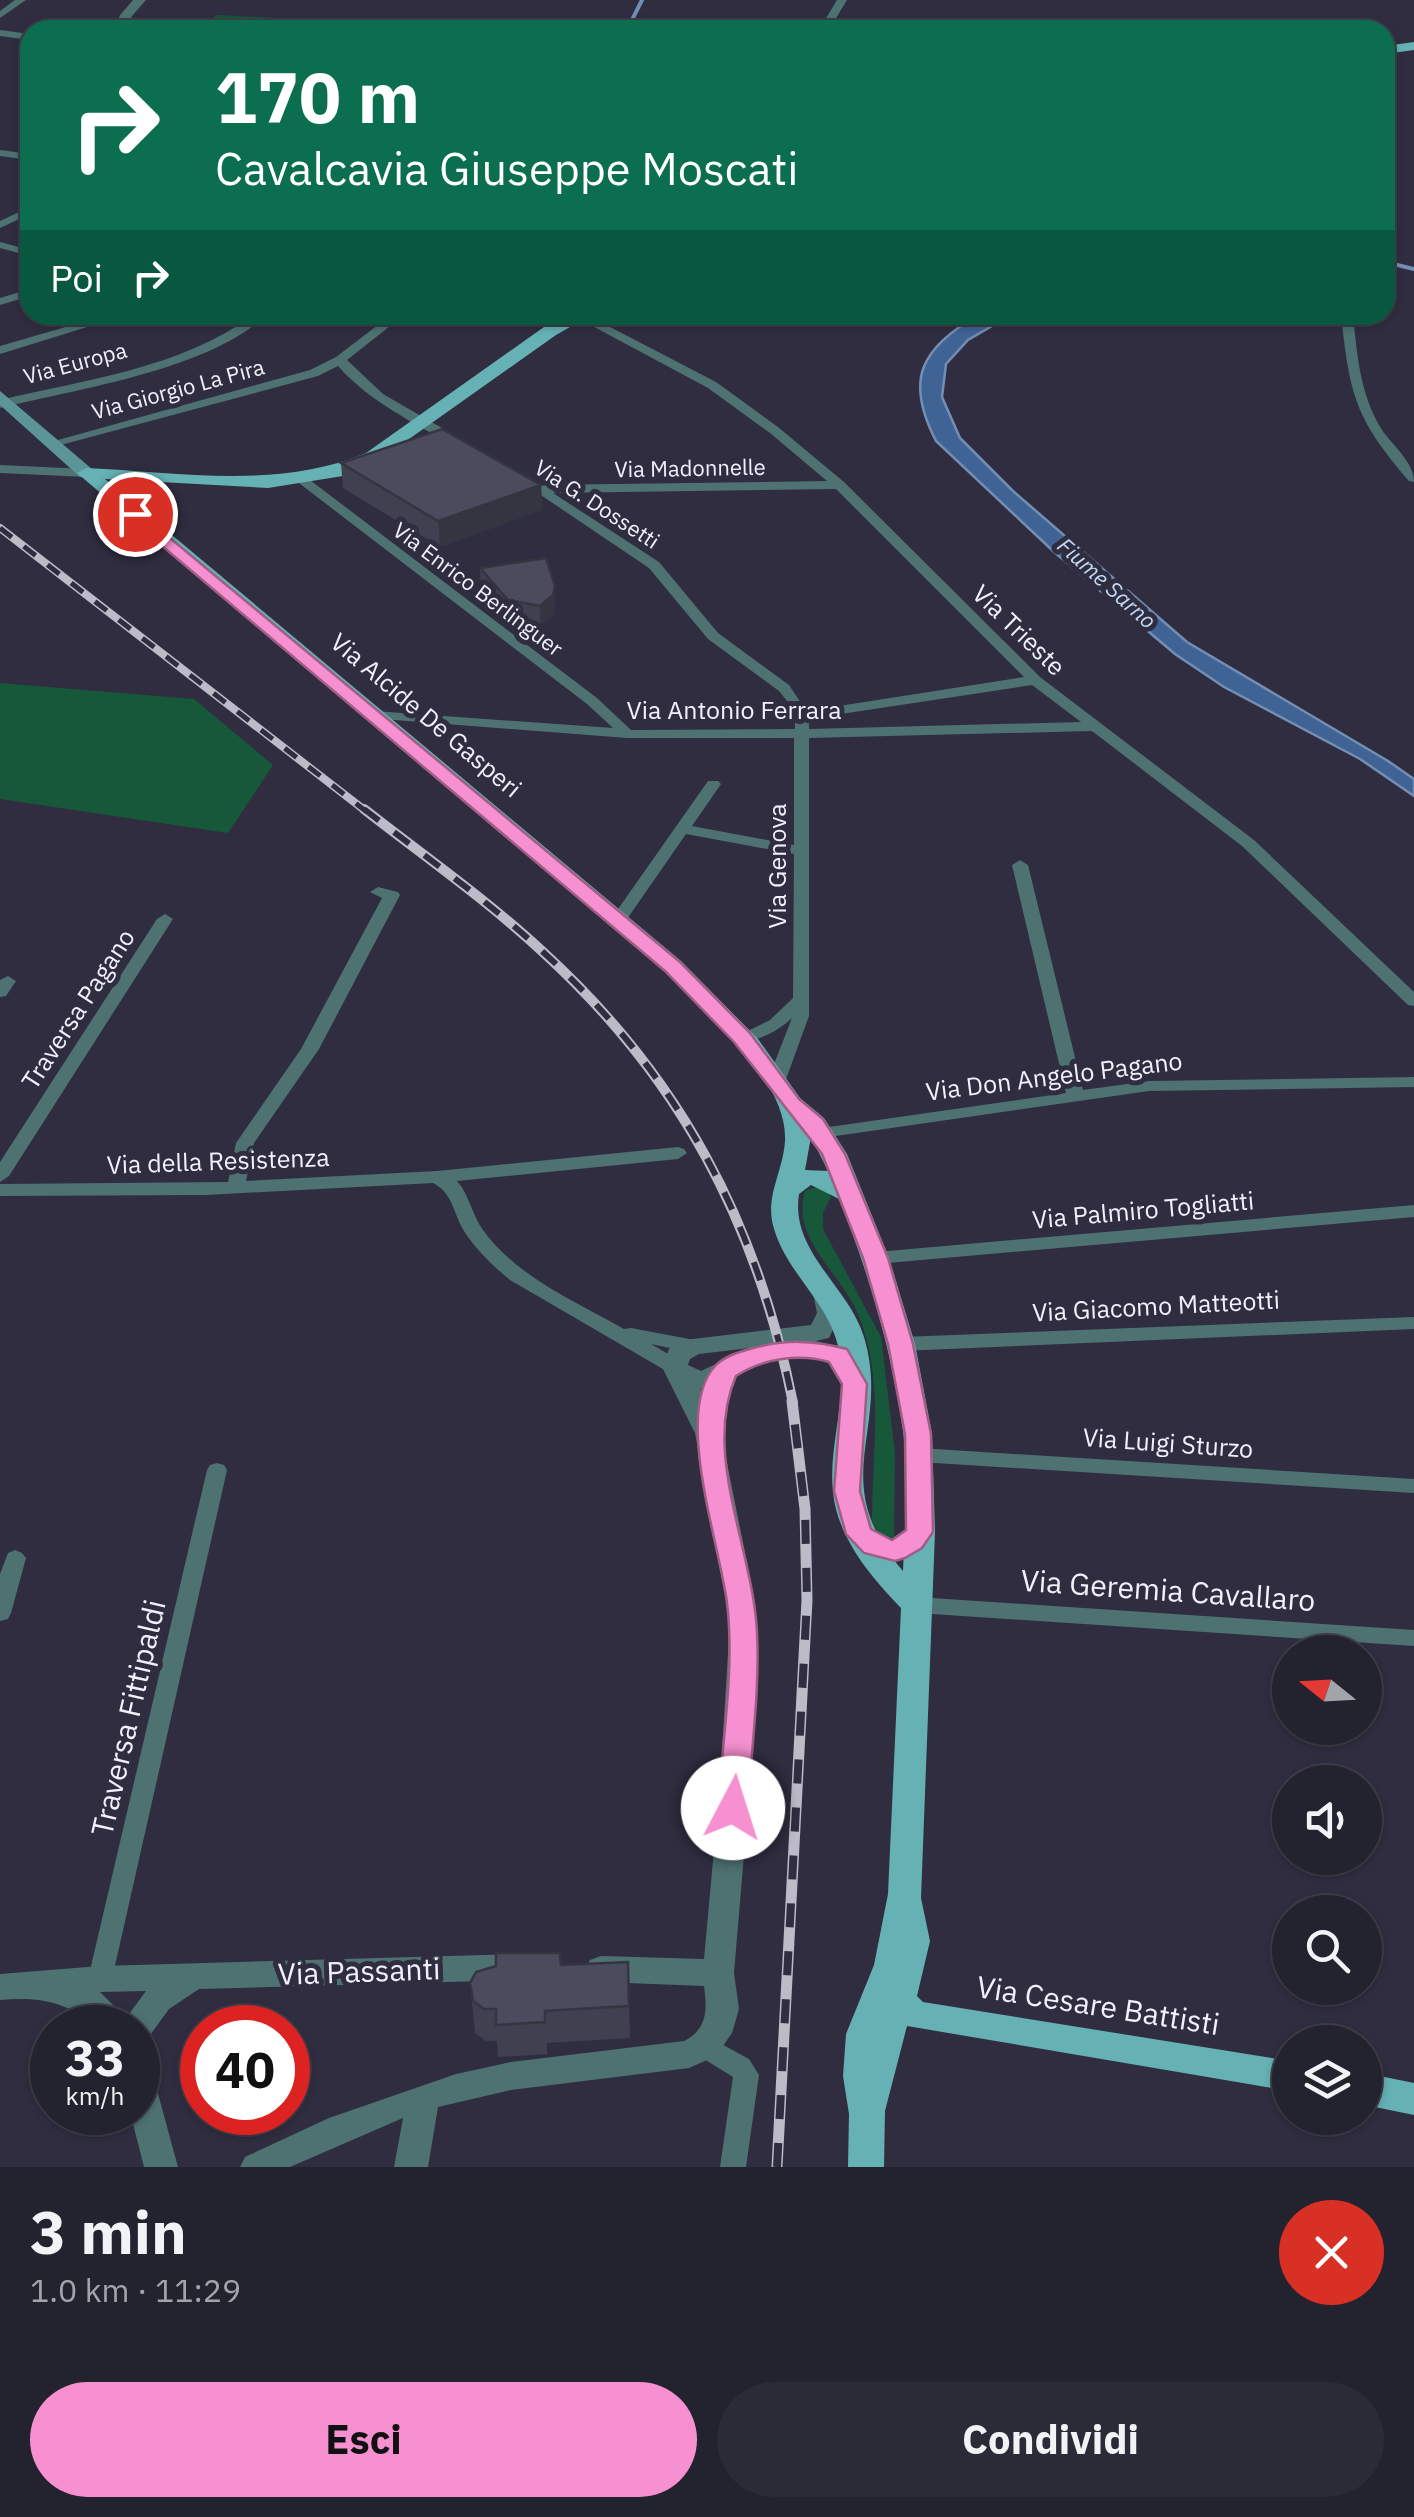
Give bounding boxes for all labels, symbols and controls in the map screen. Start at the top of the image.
text: 170 m [215,51,420,142]
icon: right [50,60,180,190]
text: Cavalcavia Giuseppe Moscati [215,139,799,197]
icon: right [123,250,178,305]
text: Poi [50,253,103,302]
street label: Via Europa [20,335,130,390]
street label: Via Giorgio La Pira [88,351,268,426]
street label: Via G. Dossetti [529,452,665,555]
street label: Via Madonnelle [614,452,766,483]
pin [93,472,178,557]
icon: arrive [108,487,163,542]
street label: Via Enrico Berlinguer [387,515,569,662]
water label: Fiume Sarno [1052,531,1163,635]
street label: Via Trieste [966,577,1073,682]
street label: Via Alcide De Gasperi [324,625,529,804]
street label: Via Antonio Ferrara [626,693,842,726]
street label: Via Genova [760,803,793,929]
street label: Traversa Pagano [13,922,142,1095]
street label: Via Don Angelo Pagano [924,1043,1184,1108]
street label: Via della Resistenza [106,1140,330,1181]
street label: Via Palmiro Togliatti [1031,1183,1255,1236]
street label: Via Giacomo Matteotti [1031,1283,1281,1328]
street label: Via Luigi Sturzo [1082,1420,1254,1465]
street label: Via Geremia Cavallaro [1020,1560,1317,1619]
street label: Traversa Fittipaldi [81,1596,174,1840]
north arrow [1272,1635,1382,1745]
map controls [1272,1635,1382,2135]
position arrow [681,1756,785,1860]
button: sound [1272,1765,1382,1875]
button: search [1272,1895,1382,2005]
street label: Via Passanti [277,1948,441,1993]
street label: Via Cesare Battisti [974,1966,1222,2043]
speed limit sign: 40 [180,2005,310,2135]
text: 33 [65,2025,125,2090]
button: layers [1272,2025,1382,2135]
text: km/h [66,2079,124,2112]
text: 3 min [30,2192,187,2271]
button: close [1279,2200,1384,2305]
text: 1.0 km · 11:29 [30,2269,241,2311]
button: Esci [30,2382,697,2497]
button: Condividi [717,2382,1384,2497]

